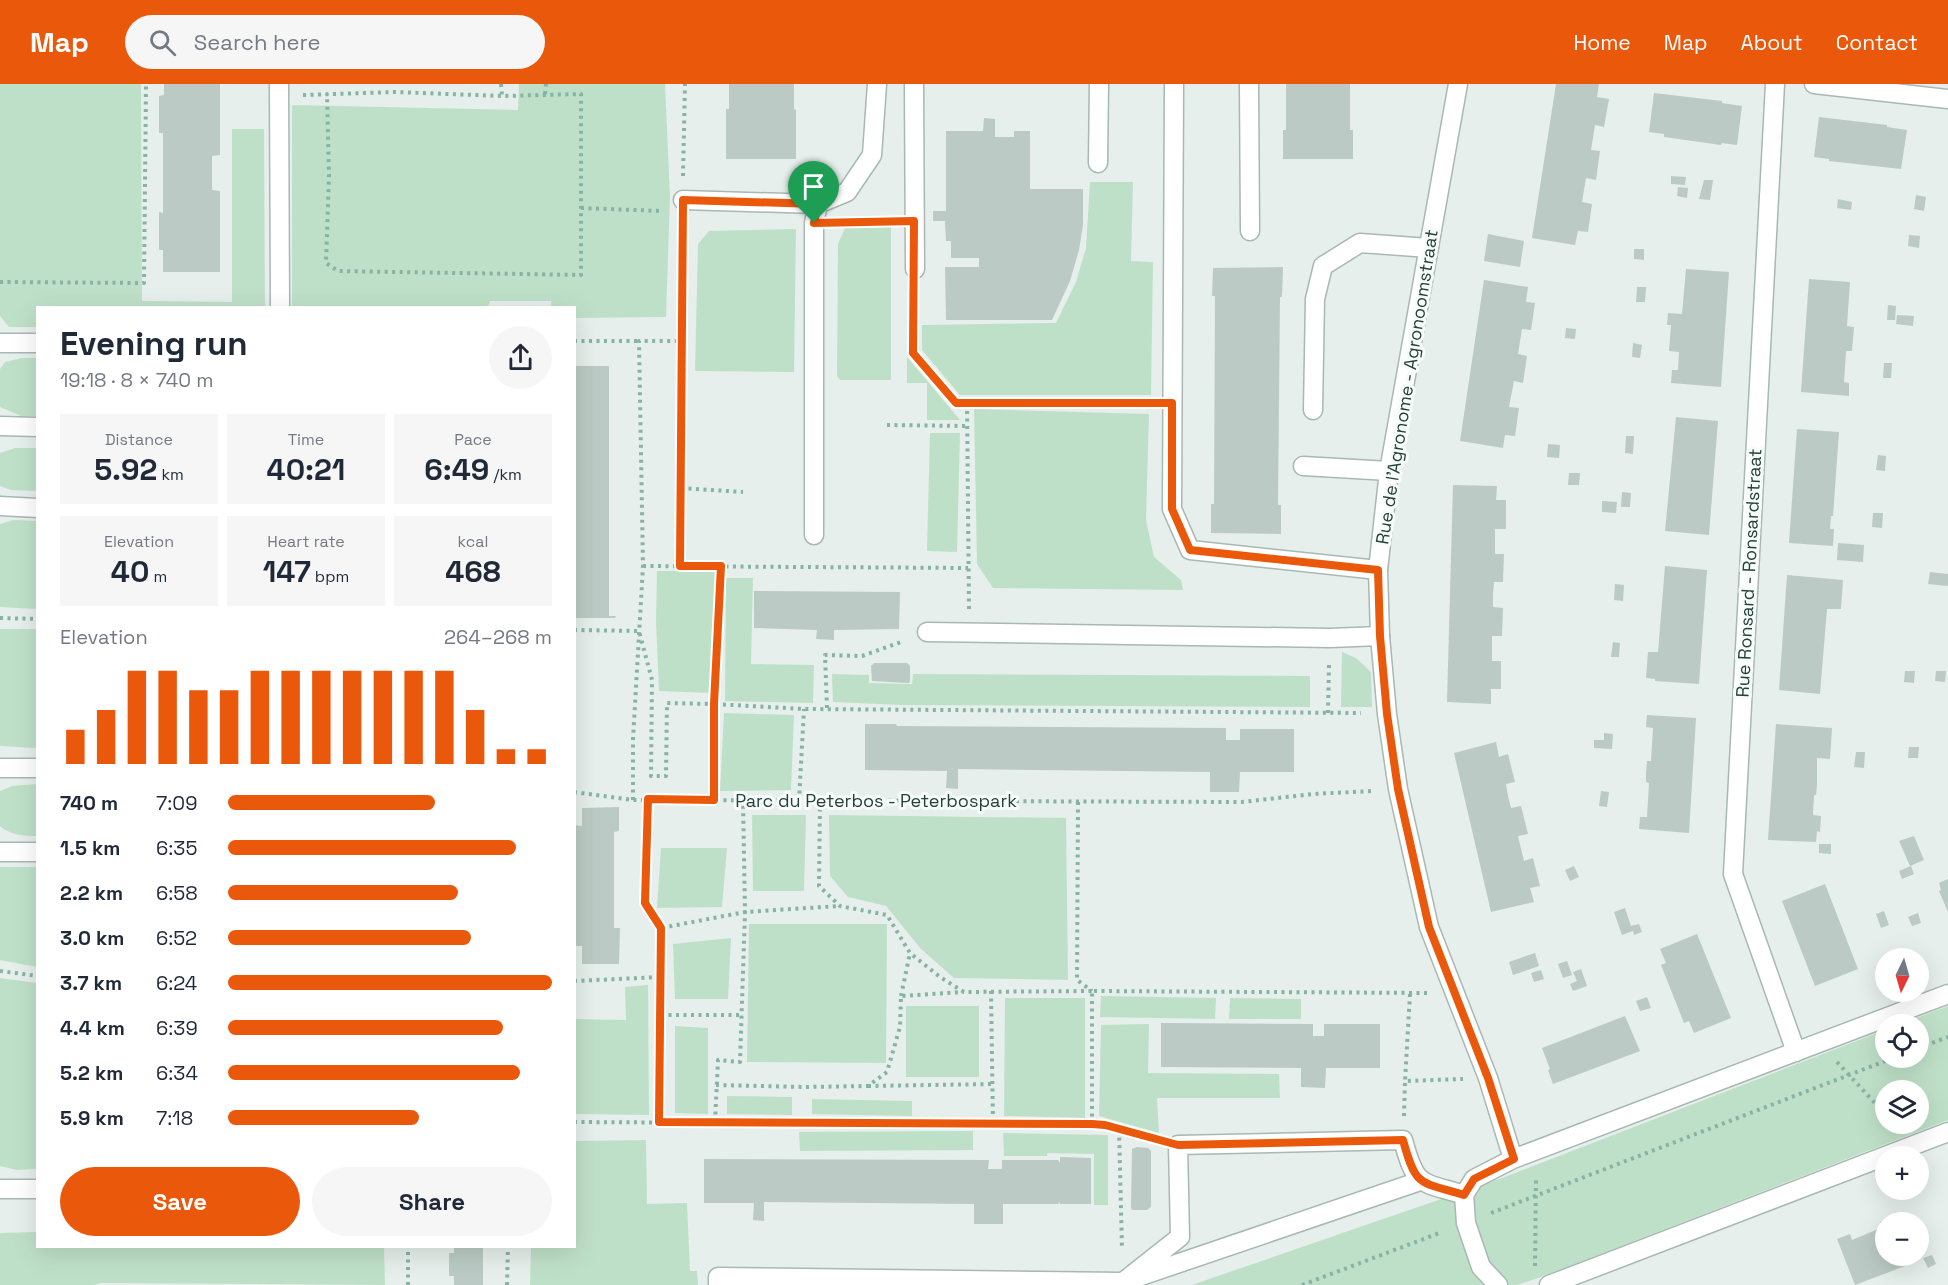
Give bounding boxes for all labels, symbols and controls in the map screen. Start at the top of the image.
search box [125,15,545,69]
text: Map [30,24,89,60]
icon: search [146,26,179,59]
text: Search here [194,28,321,56]
text: Home [1573,29,1631,56]
text: Map [1664,29,1708,56]
text: About [1741,29,1803,56]
text: Contact [1836,29,1918,56]
pin [788,161,839,223]
icon: arrive [797,170,830,203]
street label: Rue de l'Agronome - Agronoomstraat [1370,228,1443,546]
text: Evening run [60,323,248,365]
button: share [489,326,552,389]
text: 19:18 · 8 × 740 m [60,367,213,393]
text: Distance [105,429,173,450]
text: Time [288,429,324,450]
text: Pace [454,429,492,450]
street label: Rue Ronsard - Ronsardstraat [1730,448,1767,698]
text: 5.92 [94,450,157,489]
text: 40:21 [267,450,345,489]
text: 6:49 [424,450,489,489]
text: km [157,464,184,485]
text: /km [489,464,522,485]
text: Elevation [104,531,174,552]
text: Heart rate [267,531,345,552]
text: kcal [458,531,488,552]
text: 40 [111,552,149,591]
text: 147 [263,552,311,591]
text: 468 [445,552,501,591]
text: m [149,566,167,587]
text: bpm [311,566,349,587]
text: Elevation [60,624,148,650]
text: 264–268 m [444,624,552,650]
street label: Parc du Peterbos - Peterbospark [735,789,1017,812]
text: 740 m [60,790,118,816]
text: 7:09 [156,790,197,816]
text: 1.5 km [60,835,120,861]
text: 6:35 [156,835,197,861]
text: 2.2 km [60,880,123,906]
text: 6:58 [156,880,198,906]
text: 3.0 km [60,925,124,951]
text: 6:52 [156,925,197,951]
north arrow [1875,948,1929,1002]
map controls [1875,948,1929,1266]
text: 3.7 km [60,970,122,996]
text: 6:24 [156,970,197,996]
button: locate [1875,1014,1929,1068]
text: 4.4 km [60,1015,125,1041]
text: 6:39 [156,1015,198,1041]
text: 5.2 km [60,1060,123,1086]
text: 6:34 [156,1060,198,1086]
button: layers [1875,1080,1929,1134]
text: 5.9 km [60,1105,124,1131]
text: 7:18 [156,1105,193,1131]
button: + [1875,1146,1929,1200]
button: Save [60,1167,300,1236]
button: Share [312,1167,552,1236]
button: − [1875,1212,1929,1266]

